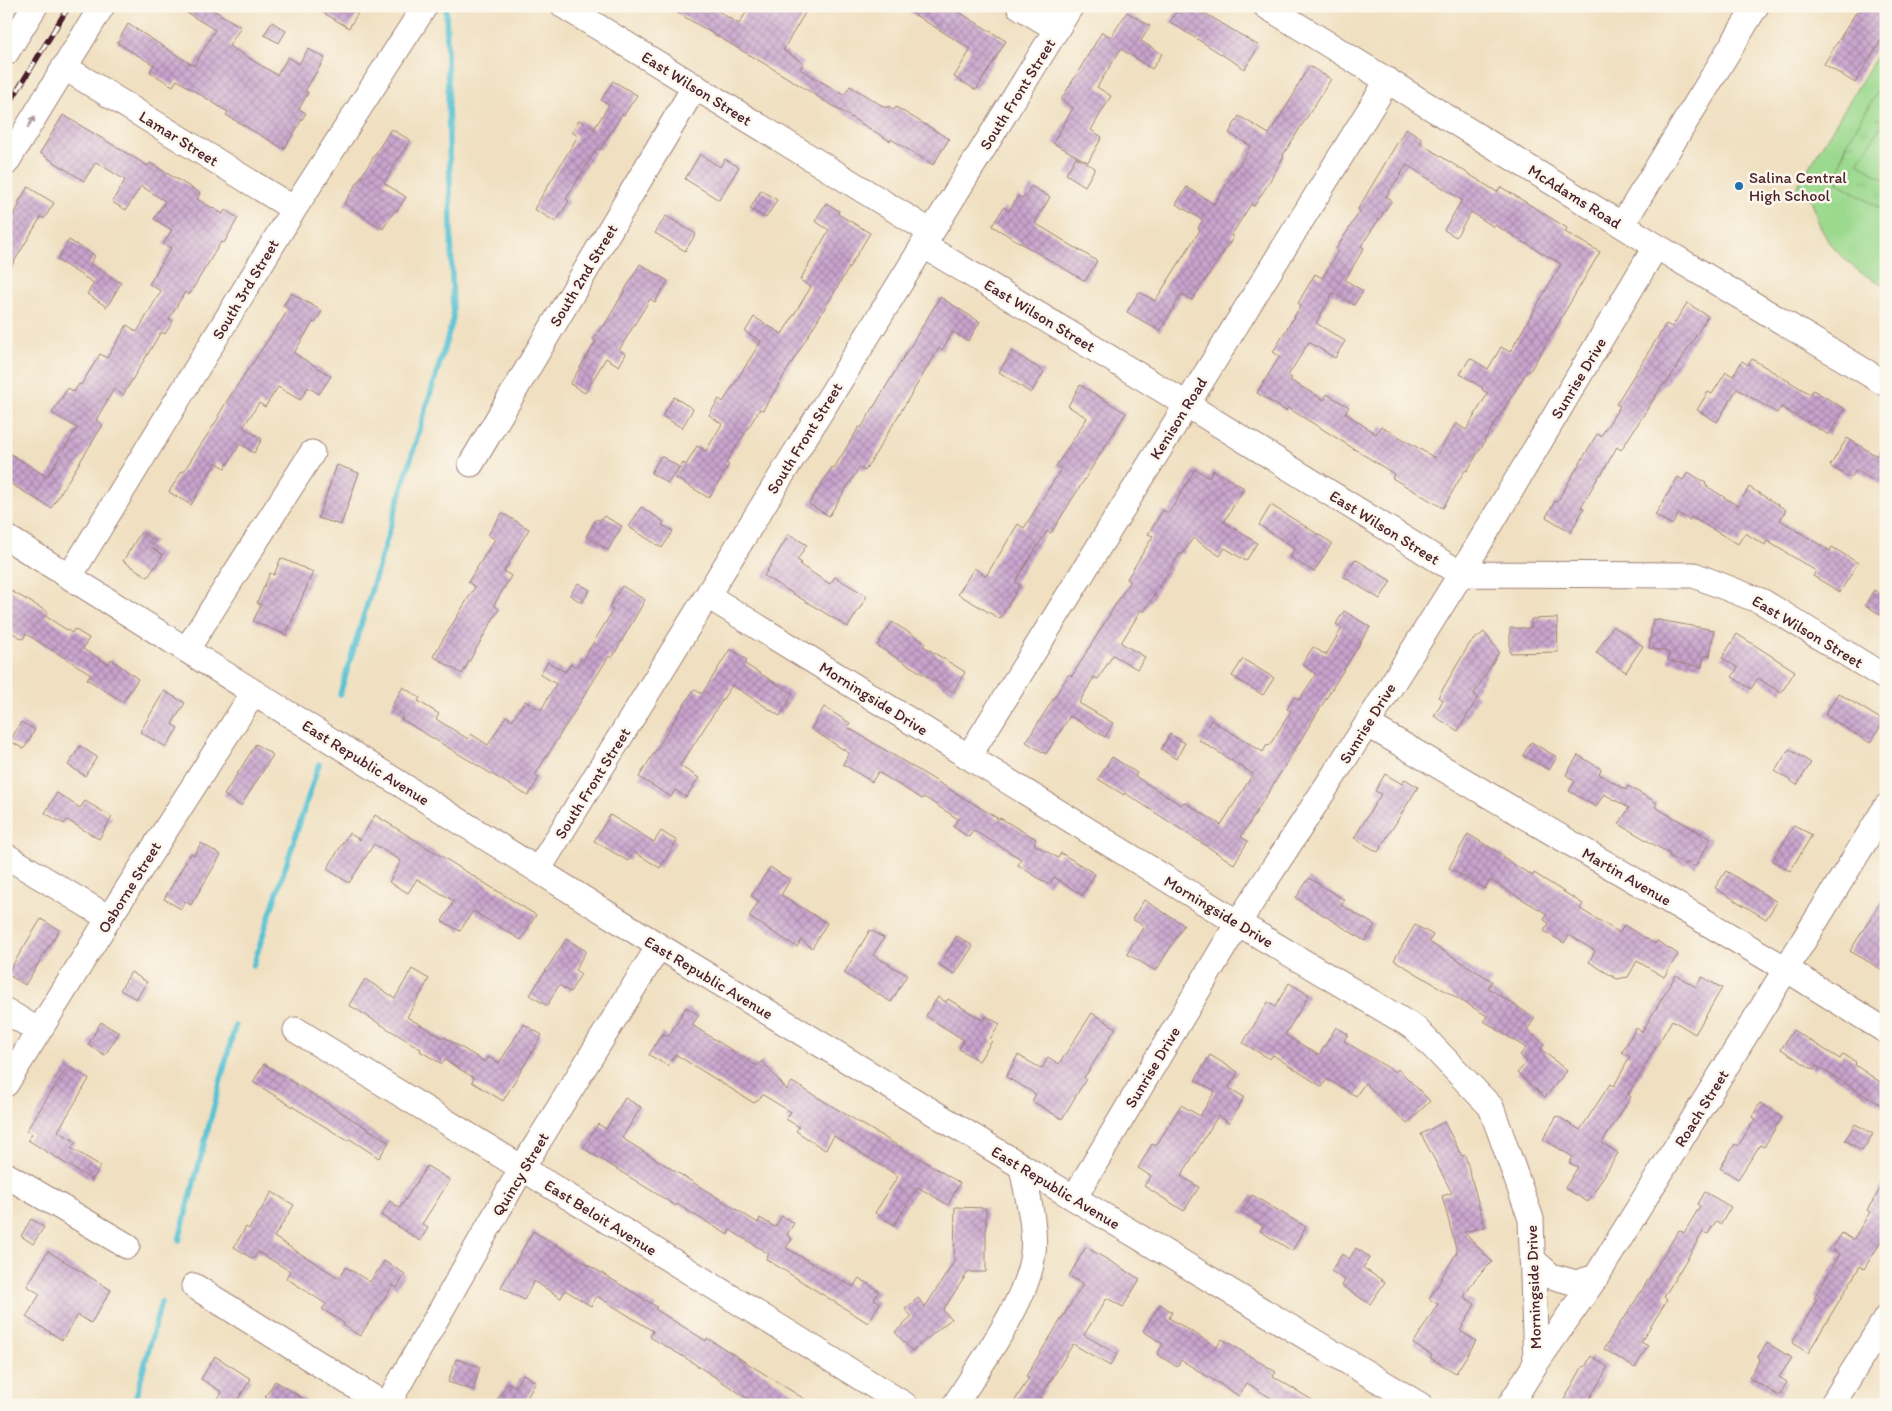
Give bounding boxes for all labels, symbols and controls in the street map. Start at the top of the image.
street label: South Front Street [976,35,1059,153]
street label: East Wilson Street [638,47,755,130]
street label: Lamar Street [136,107,222,170]
one-way arrow [27,115,36,128]
street label: McAdams Road [1525,160,1625,233]
place label: Salina Central High School [1749,168,1847,205]
marker: Salina Central High School [1733,180,1745,192]
street label: South 2nd Street [545,221,622,330]
street label: South 3rd Street [208,236,283,343]
street label: East Wilson Street [981,275,1099,356]
street label: Sunrise Drive [1547,334,1610,422]
street label: Kenison Road [1146,374,1211,463]
street label: South Front Street [763,379,846,497]
street label: East Wilson Street [1326,486,1443,569]
street label: East Wilson Street [1749,591,1867,672]
street label: Morningside Drive [816,657,932,740]
street label: Sunrise Drive [1335,679,1400,767]
street label: East Republic Avenue [299,716,433,809]
street label: South Front Street [551,724,634,842]
street label: Osborne Street [94,838,165,937]
street label: Martin Avenue [1579,843,1675,910]
street label: Morningside Drive [1161,871,1277,952]
street label: East Republic Avenue [641,932,776,1023]
street label: Sunrise Drive [1121,1023,1184,1111]
street label: Roach Street [1670,1066,1733,1150]
street label: Quincy Street [488,1129,553,1220]
street label: East Republic Avenue [988,1142,1123,1233]
street label: East Beloit Avenue [541,1175,660,1260]
street label: Morningside Drive [1522,1224,1545,1349]

